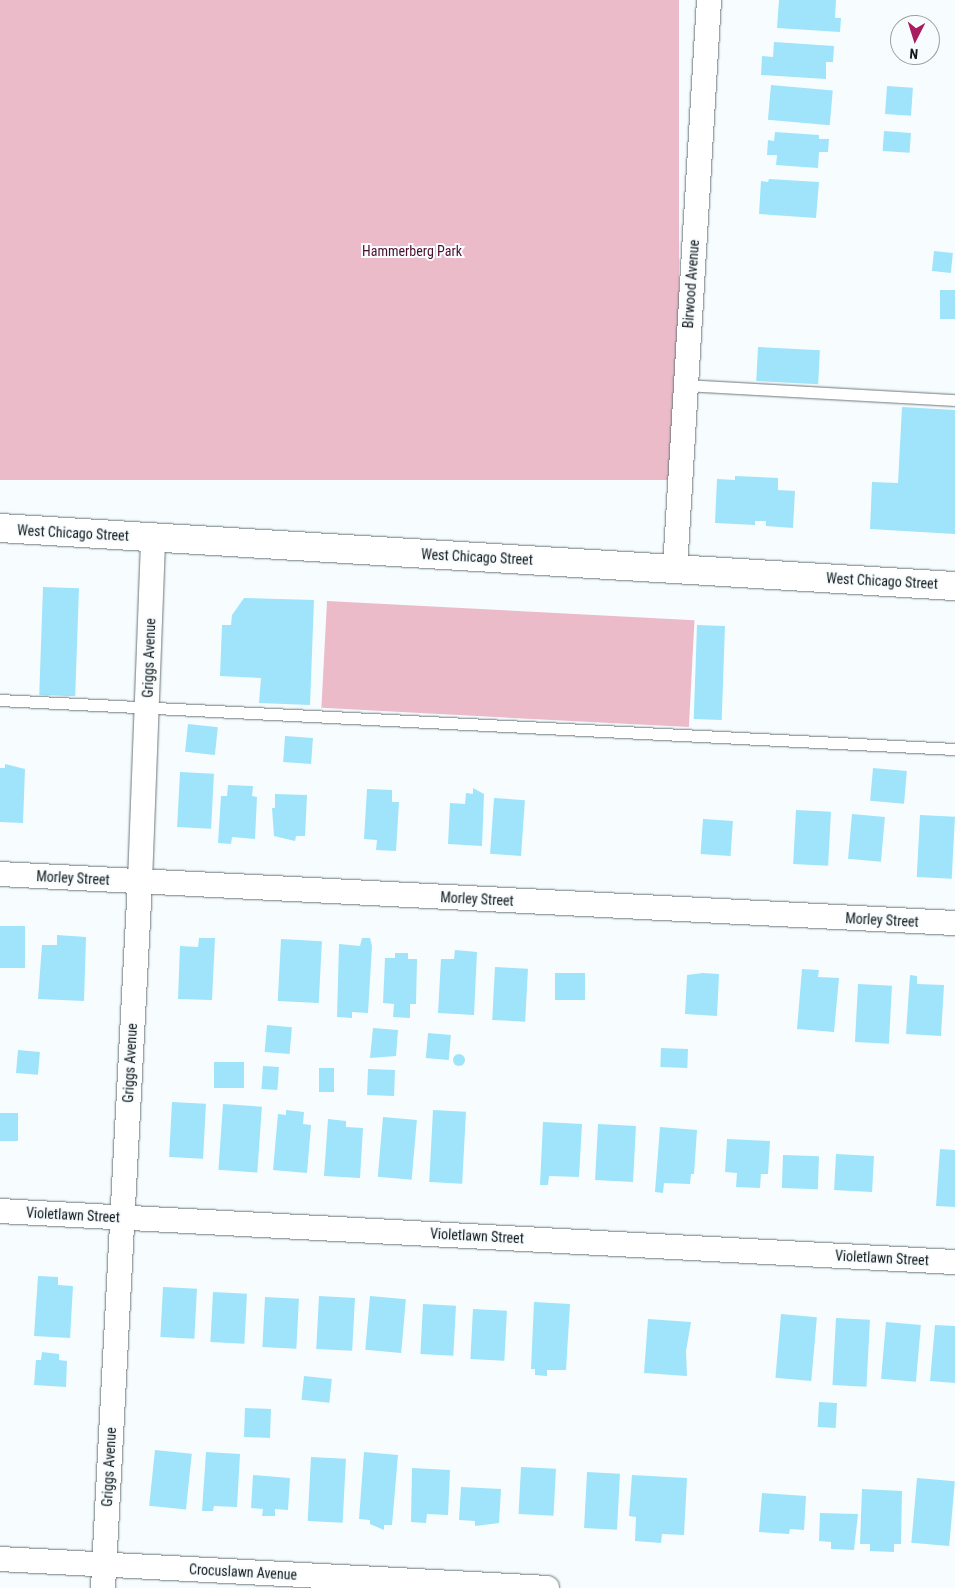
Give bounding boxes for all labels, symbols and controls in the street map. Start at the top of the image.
north arrow [890,15,940,65]
text: N [909,46,919,62]
street label: Birwood Avenue [680,239,702,329]
park label: Hammerberg Park [362,243,462,259]
street label: West Chicago Street [17,522,129,544]
street label: West Chicago Street [421,546,533,568]
street label: West Chicago Street [826,570,938,592]
street label: Griggs Avenue [139,618,159,698]
street label: Morley Street [36,868,110,888]
street label: Morley Street [440,889,514,909]
street label: Morley Street [845,910,919,930]
street label: Griggs Avenue [120,1023,140,1103]
street label: Violetlawn Street [26,1204,120,1226]
street label: Violetlawn Street [430,1225,524,1247]
street label: Violetlawn Street [835,1247,929,1269]
street label: Griggs Avenue [99,1427,119,1507]
street label: Crocuslawn Avenue [189,1561,297,1583]

